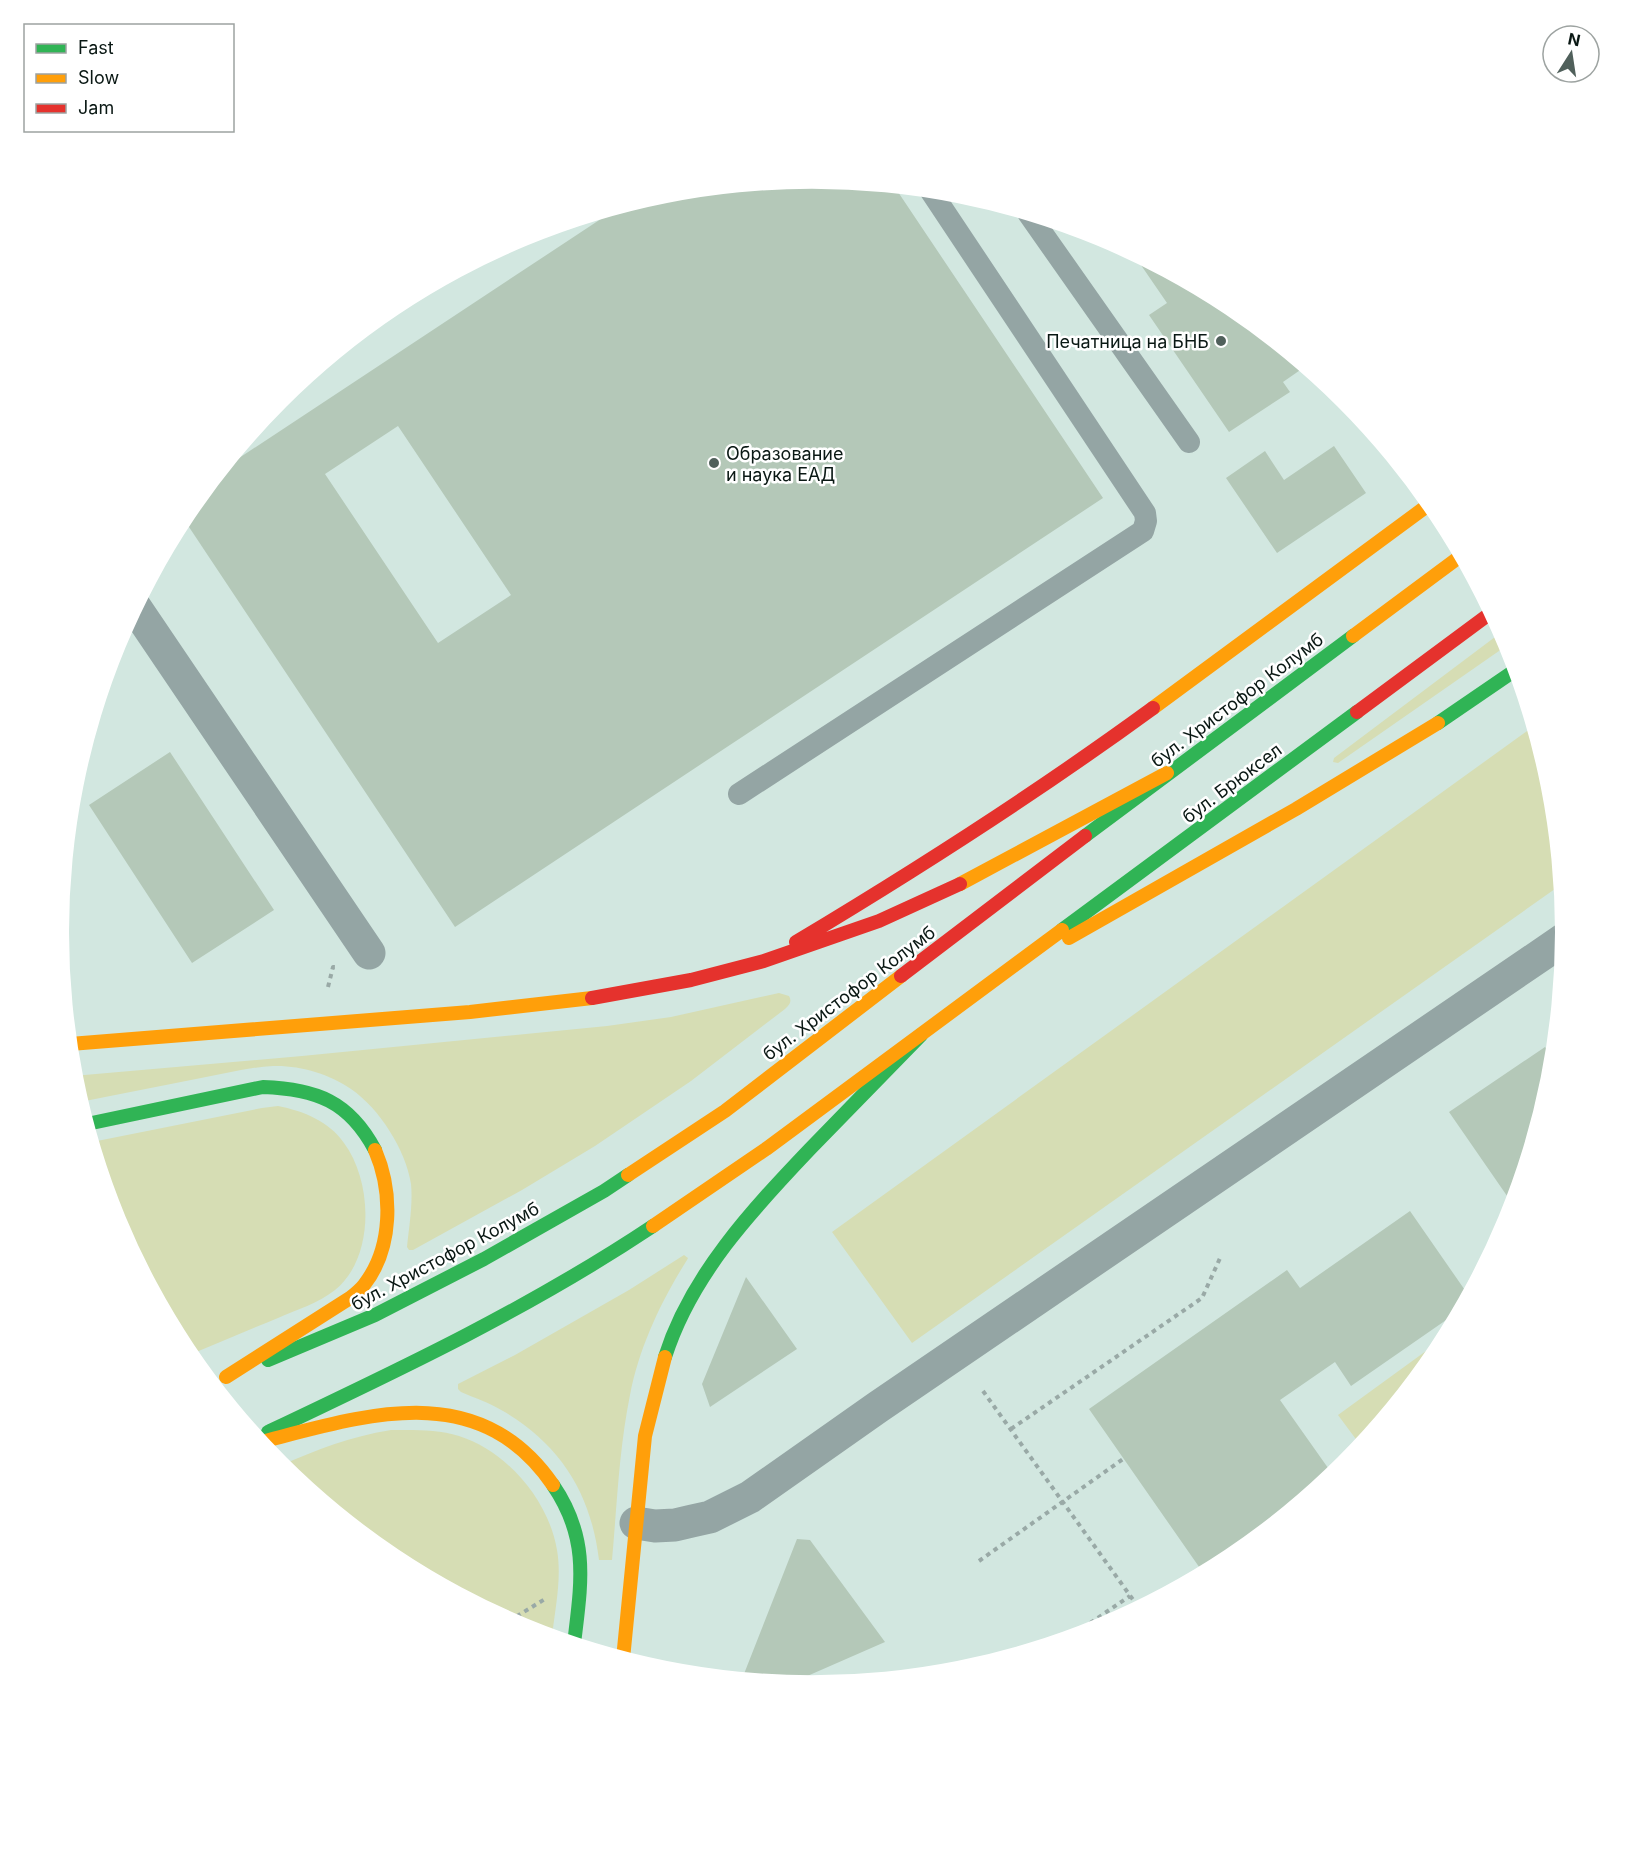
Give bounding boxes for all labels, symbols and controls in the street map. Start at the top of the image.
legend [24,24,234,132]
north arrow [1541,24,1601,84]
text: N [1566,28,1582,50]
text: Fast [78,37,114,58]
text: Slow [78,67,119,88]
text: Jam [78,97,114,118]
place label: Печатница на БНБ [1046,331,1209,352]
marker: Печатница на БНБ [1214,334,1228,348]
place label: Образование и наука ЕАД [726,443,843,485]
marker: Образование и наука ЕАД [707,456,721,470]
street label: бул. Христофор Колумб [1147,628,1327,772]
street label: бул. Брюксел [1178,739,1286,827]
street label: бул. Христофор Колумб [759,921,939,1065]
street label: бул. Христофор Колумб [347,1197,543,1315]

